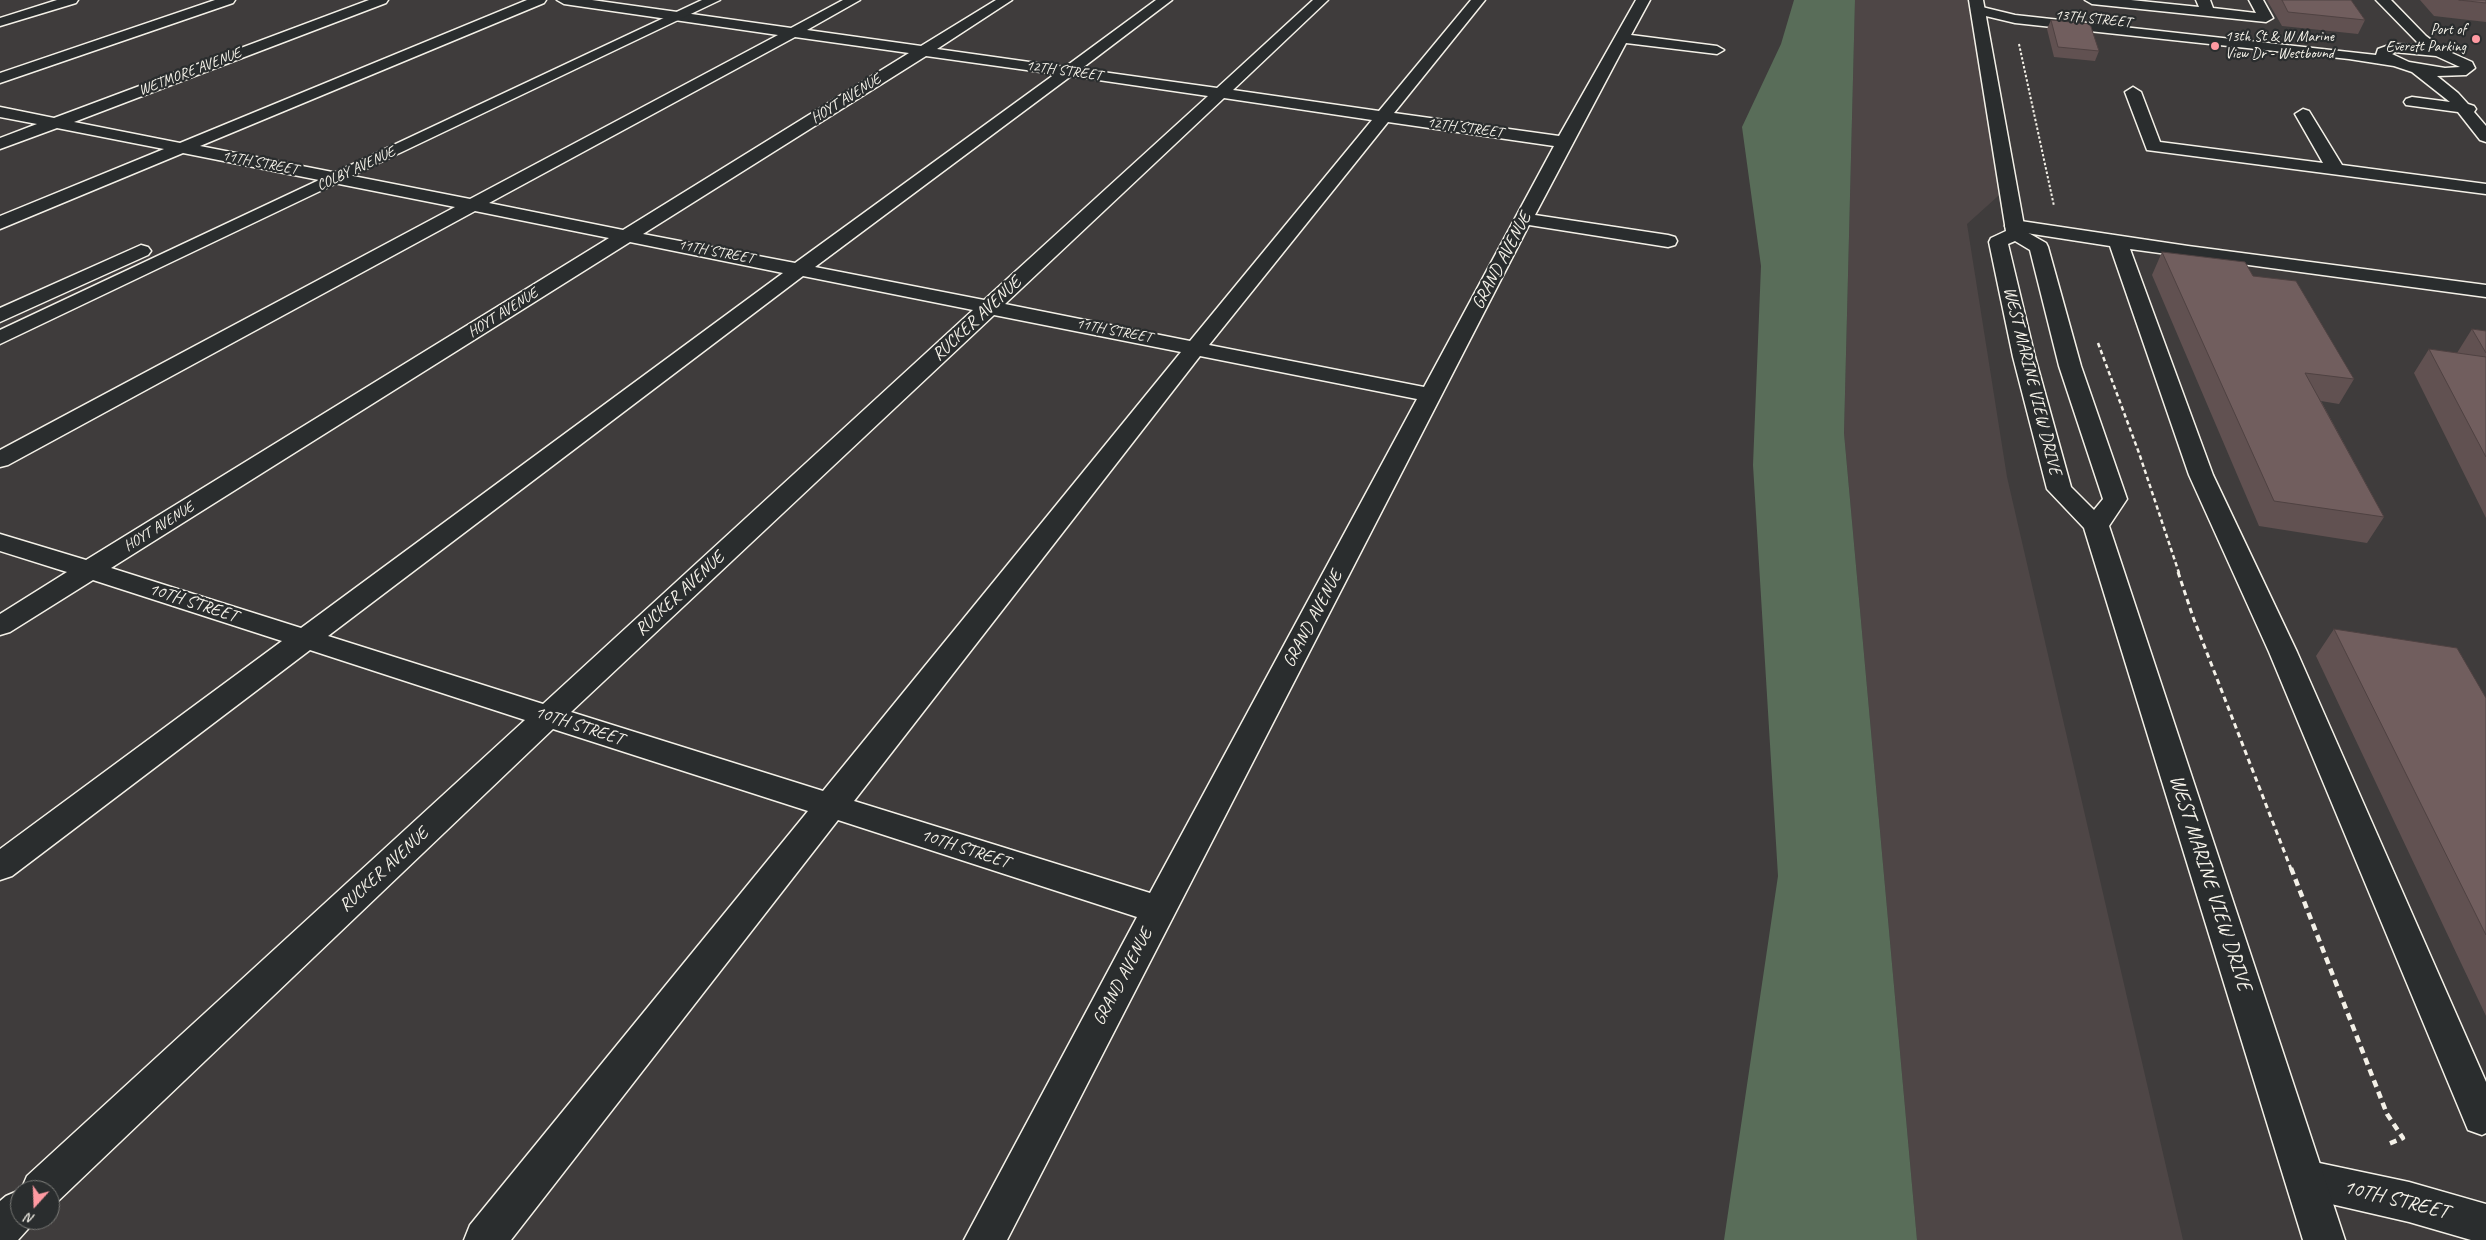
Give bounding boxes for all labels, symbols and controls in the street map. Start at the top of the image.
street label: 13TH STREET [2054,6,2132,32]
place label: Port of Everett Parking [2386,21,2466,56]
place label: 13th St & W Marine View Dr - Westbound [2225,28,2334,63]
marker: Port of Everett Parking [2470,33,2482,45]
marker: 13th St & W Marine View Dr - Westbound [2209,40,2221,52]
street label: WETMORE AVENUE [136,44,244,100]
street label: 12TH STREET [1025,57,1103,85]
street label: HOYT AVENUE [808,70,884,128]
street label: 12TH STREET [1426,114,1504,142]
street label: COLBY AVENUE [314,143,398,195]
street label: 11TH STREET [221,147,299,179]
street label: GRAND AVENUE [1467,209,1537,313]
street label: 11TH STREET [677,236,755,268]
street label: RUCKER AVENUE [928,272,1026,366]
street label: HOYT AVENUE [465,284,541,342]
street label: WEST MARINE VIEW DRIVE [1998,285,2066,477]
street label: 11TH STREET [1075,315,1153,347]
street label: HOYT AVENUE [121,498,197,556]
street label: RUCKER AVENUE [631,547,729,641]
street label: GRAND AVENUE [1278,567,1348,671]
street label: 10TH STREET [146,579,240,627]
street label: 10TH STREET [532,702,626,750]
street label: WEST MARINE VIEW DRIVE [2163,772,2257,994]
street label: RUCKER AVENUE [335,823,433,917]
street label: 10TH STREET [918,825,1012,873]
street label: GRAND AVENUE [1088,925,1158,1029]
street label: 10TH STREET [2341,1175,2451,1225]
north arrow [10,1180,60,1230]
text: N [23,1209,37,1228]

